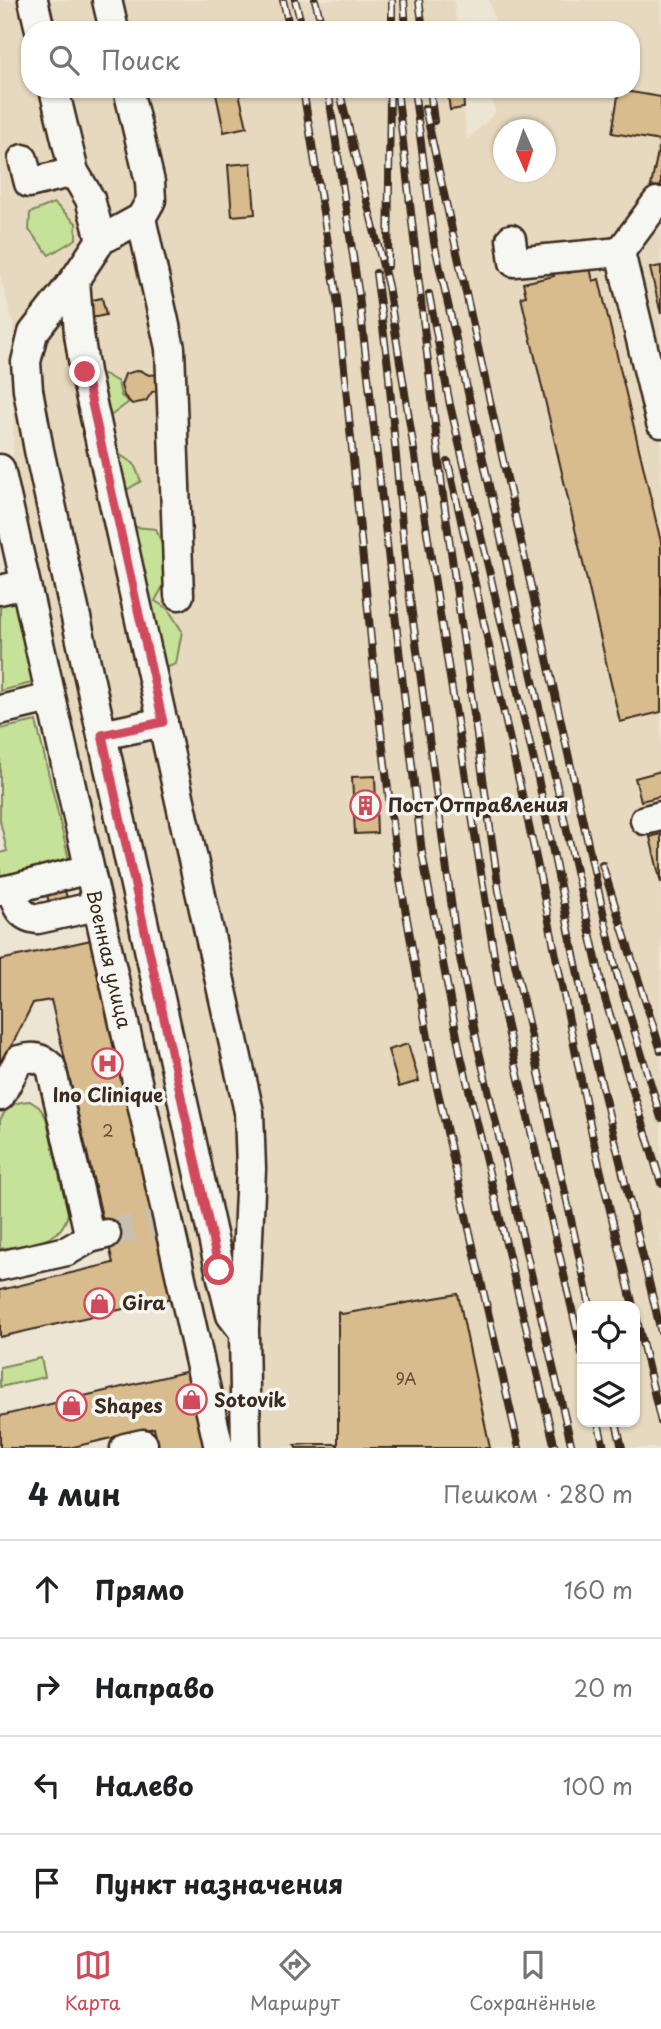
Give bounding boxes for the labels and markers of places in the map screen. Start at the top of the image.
building icon: Пост Отправления [348,788,382,822]
place label: Пост Отправления [388,790,568,818]
hospital icon: Ino Clinique [91,1047,125,1081]
place label: Ino Clinique [53,1080,163,1108]
shop icon: Gira [82,1286,116,1320]
place label: Gira [122,1288,166,1316]
shop icon: Sotovik [174,1383,208,1417]
place label: Sotovik [214,1385,287,1413]
shop icon: Shapes [54,1389,88,1423]
place label: Shapes [94,1391,163,1419]

